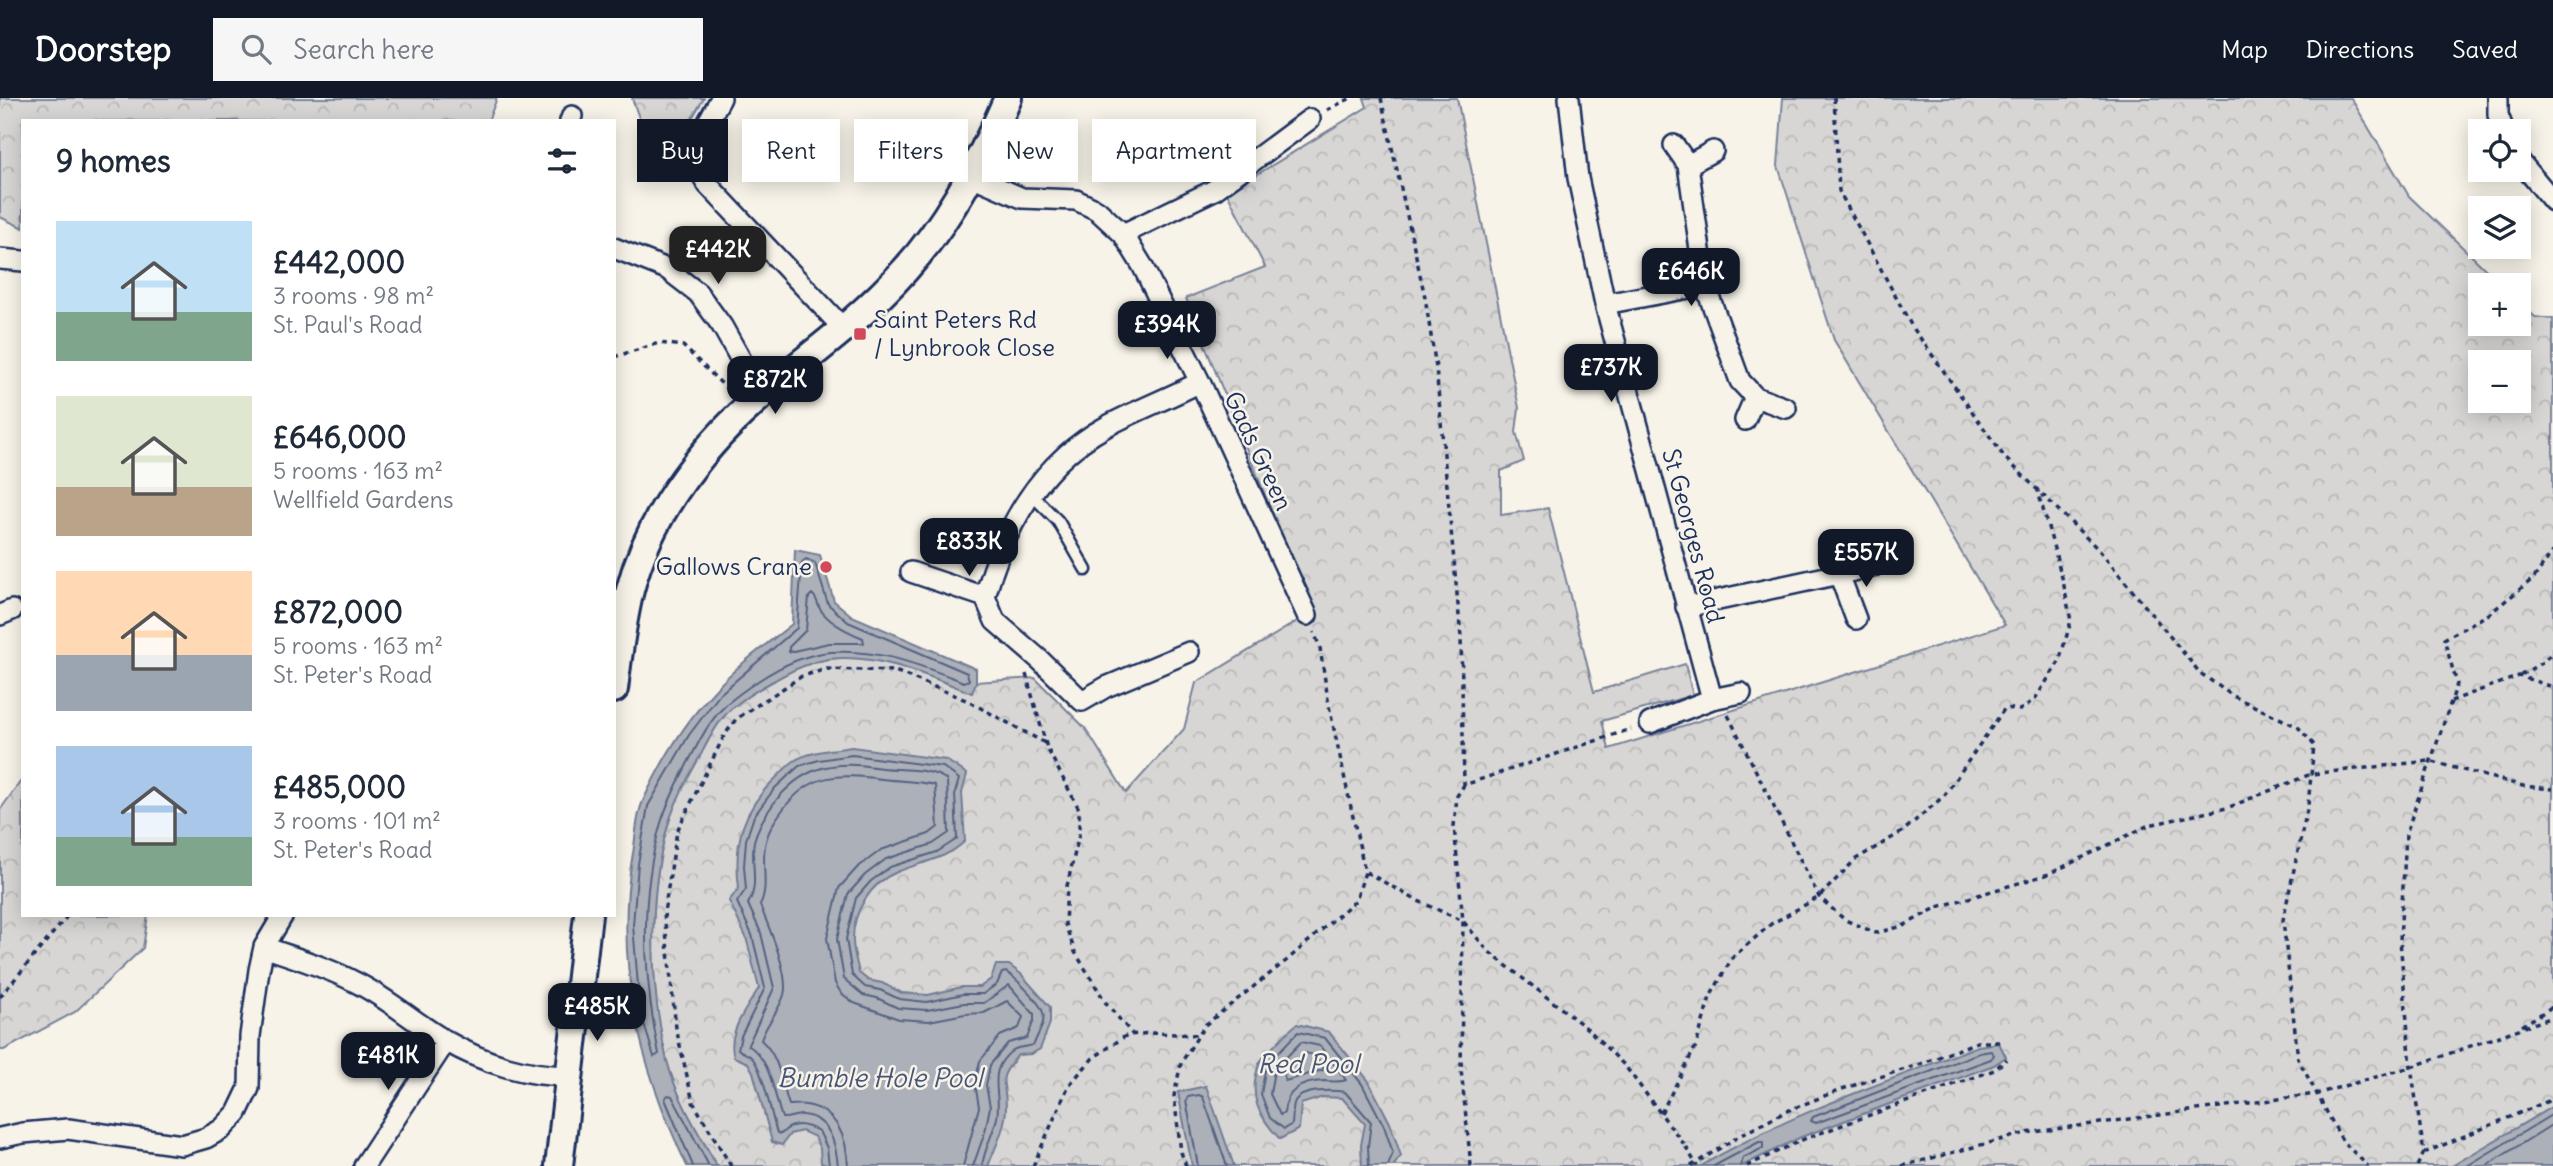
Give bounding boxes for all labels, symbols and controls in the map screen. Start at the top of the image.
search box [213,18,703,81]
text: Doorstep [35,28,171,70]
icon: search [237,30,275,68]
text: Search here [293,33,434,66]
text: Map [2221,34,2268,64]
text: Directions [2306,34,2414,64]
text: Saved [2452,34,2518,64]
chip: Buy [637,119,728,182]
chip: Rent [742,119,840,182]
chip: Filters [854,119,968,182]
chip: New [982,119,1078,182]
chip: Apartment [1092,119,1256,182]
map controls [2468,119,2531,413]
button: locate [2468,119,2531,182]
text: 9 homes [56,142,171,180]
icon: filters [543,142,581,180]
button: layers [2468,196,2531,259]
pin: £442K [669,226,767,286]
text: £442K [685,234,751,263]
text: £442,000 [273,243,405,281]
pin: £646K [1642,248,1740,308]
icon: home [112,249,196,333]
text: £646K [1658,256,1724,285]
button: + [2468,273,2531,336]
text: 3 rooms · 98 m² [273,281,434,310]
pin: £394K [1118,302,1216,361]
place label: Saint Peters Rd / Lynbrook Close [874,304,1055,362]
text: £394K [1134,309,1200,338]
text: St. Paul's Road [273,310,423,339]
marker: Saint Peters Rd / Lynbrook Close [852,326,868,342]
pin: £737K [1562,344,1660,404]
button: − [2468,350,2531,413]
text: £737K [1580,352,1642,381]
pin: £872K [726,356,824,416]
text: £872K [743,364,807,393]
street label: Gads Green [1218,386,1300,515]
text: £646,000 [273,418,407,456]
icon: home [112,424,196,508]
street label: St Georges Road [1656,445,1732,626]
text: 5 rooms · 163 m² [273,456,443,485]
text: Wellfield Gardens [273,485,453,514]
pin: £833K [920,518,1018,578]
text: £833K [936,526,1002,555]
pin: £557K [1817,530,1915,589]
text: £557K [1834,537,1898,566]
place label: Gallows Crane [656,551,812,581]
marker: Gallows Crane [818,559,834,575]
text: £872,000 [273,593,403,631]
icon: home [112,599,196,683]
text: 5 rooms · 163 m² [273,631,443,660]
text: St. Peter's Road [273,660,432,689]
text: £485,000 [273,768,406,806]
icon: home [112,774,196,858]
text: 3 rooms · 101 m² [273,806,441,835]
text: St. Peter's Road [273,835,432,864]
pin: £485K [548,984,646,1043]
text: £485K [564,991,630,1020]
pin: £481K [339,1032,437,1092]
text: £481K [357,1040,419,1069]
water label: Red Pool [1257,1047,1362,1080]
water label: Bumble Hole Pool [778,1061,986,1094]

